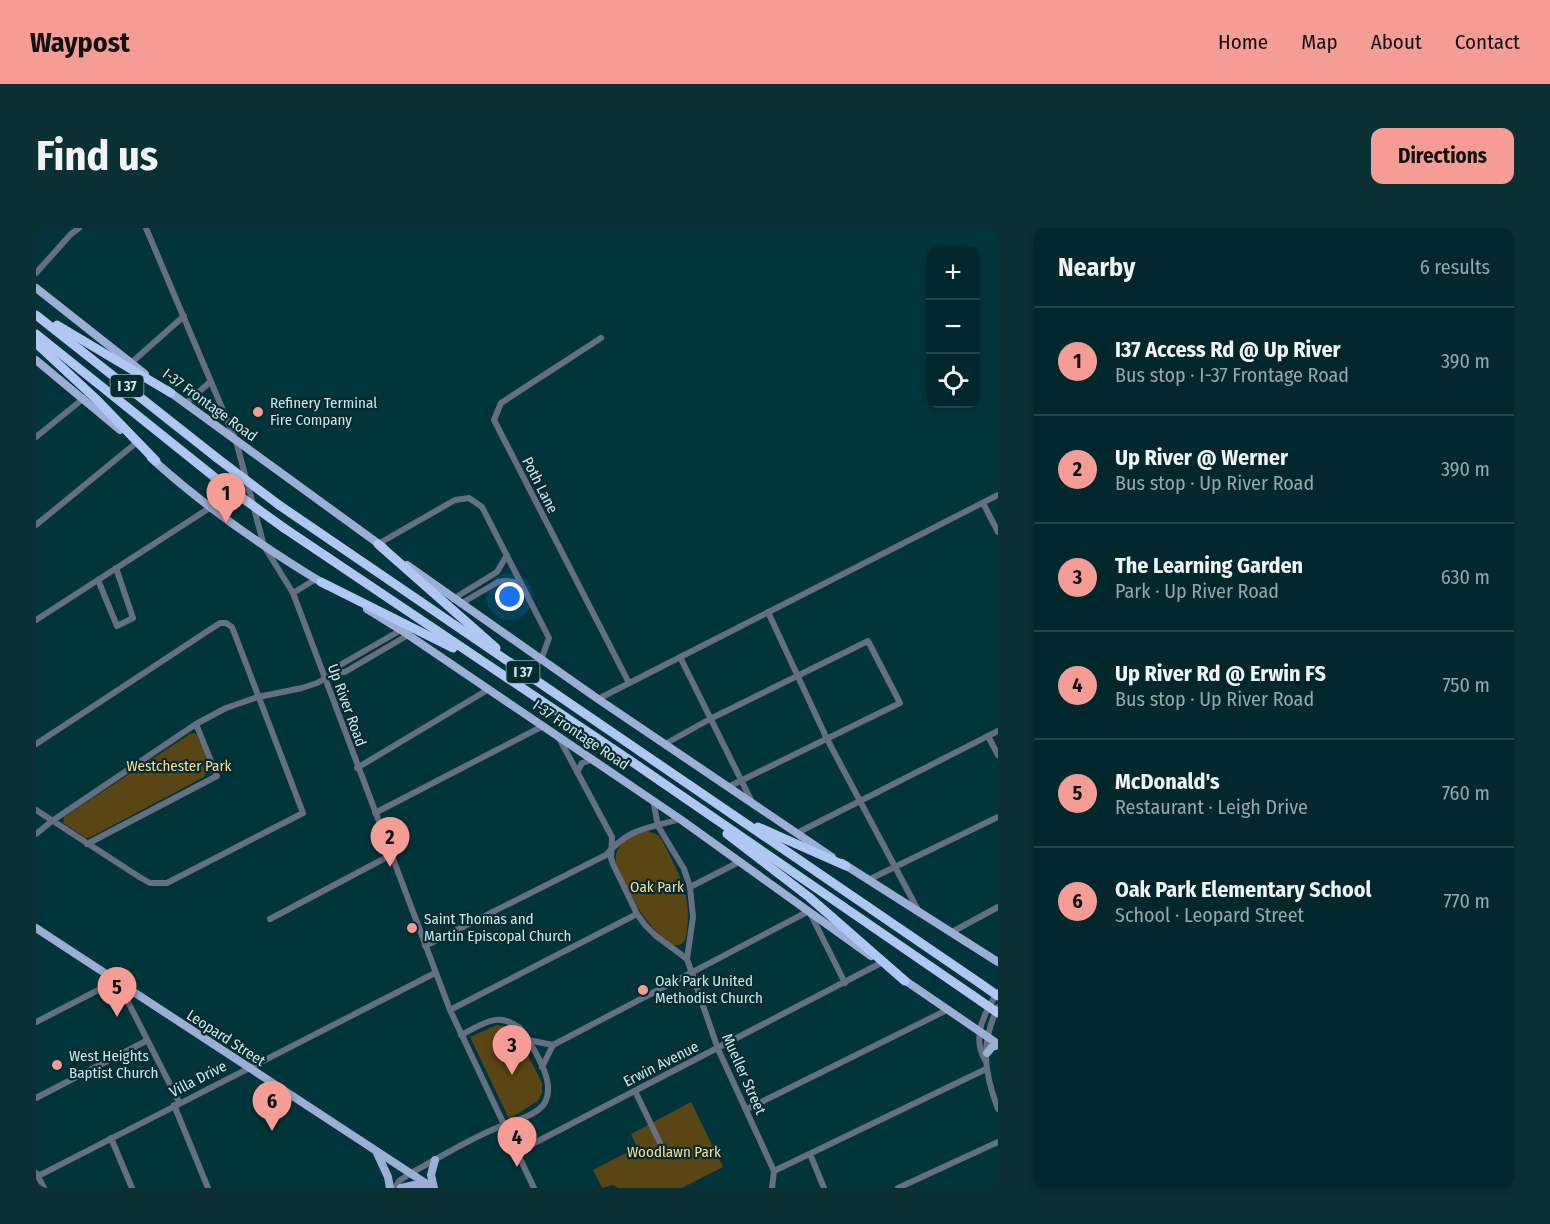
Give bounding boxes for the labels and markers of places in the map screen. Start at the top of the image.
place label: Refinery Terminal Fire Company [270,394,377,429]
marker: Refinery Terminal Fire Company [251,405,265,419]
pin: 1 [206,474,246,523]
pin: 2 [370,818,410,867]
place label: Saint Thomas and Martin Episcopal Church [424,910,571,945]
marker: Saint Thomas and Martin Episcopal Church [405,921,419,935]
pin: 5 [98,968,136,1017]
place label: Oak Park United Methodist Church [655,972,763,1007]
marker: Oak Park United Methodist Church [636,983,650,997]
pin: 3 [492,1026,532,1075]
place label: West Heights Baptist Church [69,1047,158,1082]
marker: West Heights Baptist Church [50,1058,64,1072]
pin: 6 [252,1082,292,1131]
pin: 4 [498,1118,536,1167]

